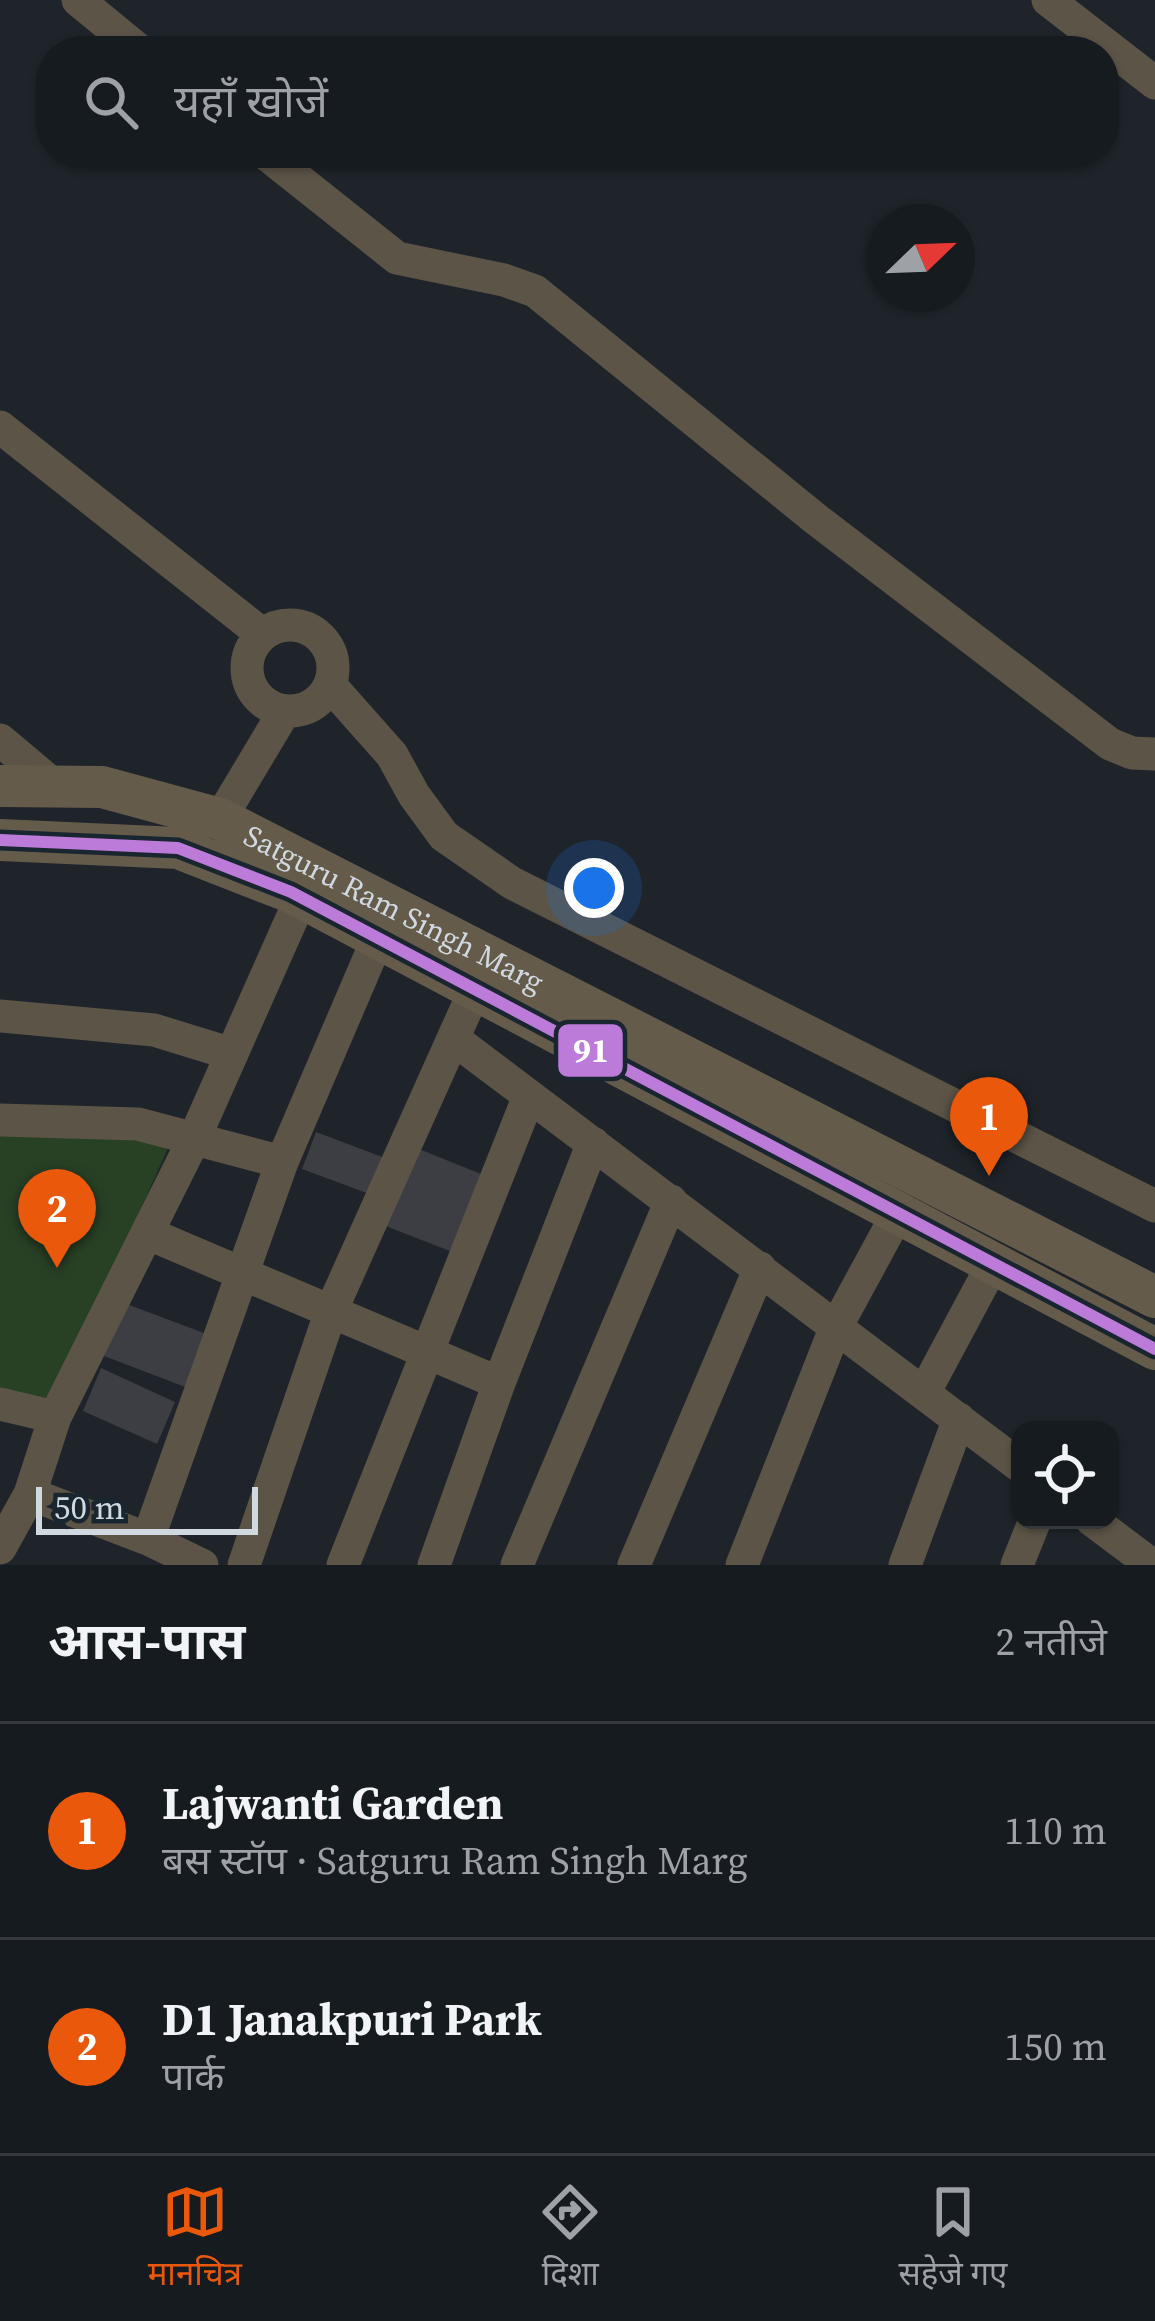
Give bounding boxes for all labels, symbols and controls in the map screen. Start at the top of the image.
search box [36,36,1119,168]
icon: search [78,69,144,135]
text: यहाँ खोजें [174,70,328,132]
north arrow [867,204,975,312]
street label: Satguru Ram Singh Marg [237,814,551,1002]
your location [564,858,624,918]
line badge: 91 [556,1022,625,1079]
text: 91 [573,1028,609,1073]
pin: 1 [950,1077,1028,1176]
pin: 2 [18,1169,96,1268]
map controls [1011,1421,1119,1529]
button: locate [1011,1421,1119,1529]
scale bar [36,1481,258,1534]
text: 50 m [54,1485,124,1530]
text: आस-पास [48,1606,245,1676]
text: 2 नतीजे [995,1615,1107,1668]
text: Lajwanti Garden [162,1772,503,1834]
text: 1 [76,1804,98,1857]
text: 110 m [1004,1804,1107,1857]
text: बस स्टॉप · Satguru Ram Singh Marg [162,1834,748,1887]
text: D1 Janakpuri Park [162,1988,542,2050]
text: 2 [76,2020,98,2073]
text: 150 m [1004,2020,1107,2073]
text: पार्क [162,2050,224,2103]
tab: मानचित्र [148,2179,242,2298]
tab: दिशा [537,2179,603,2298]
tab: सहेजे गए [898,2179,1007,2298]

